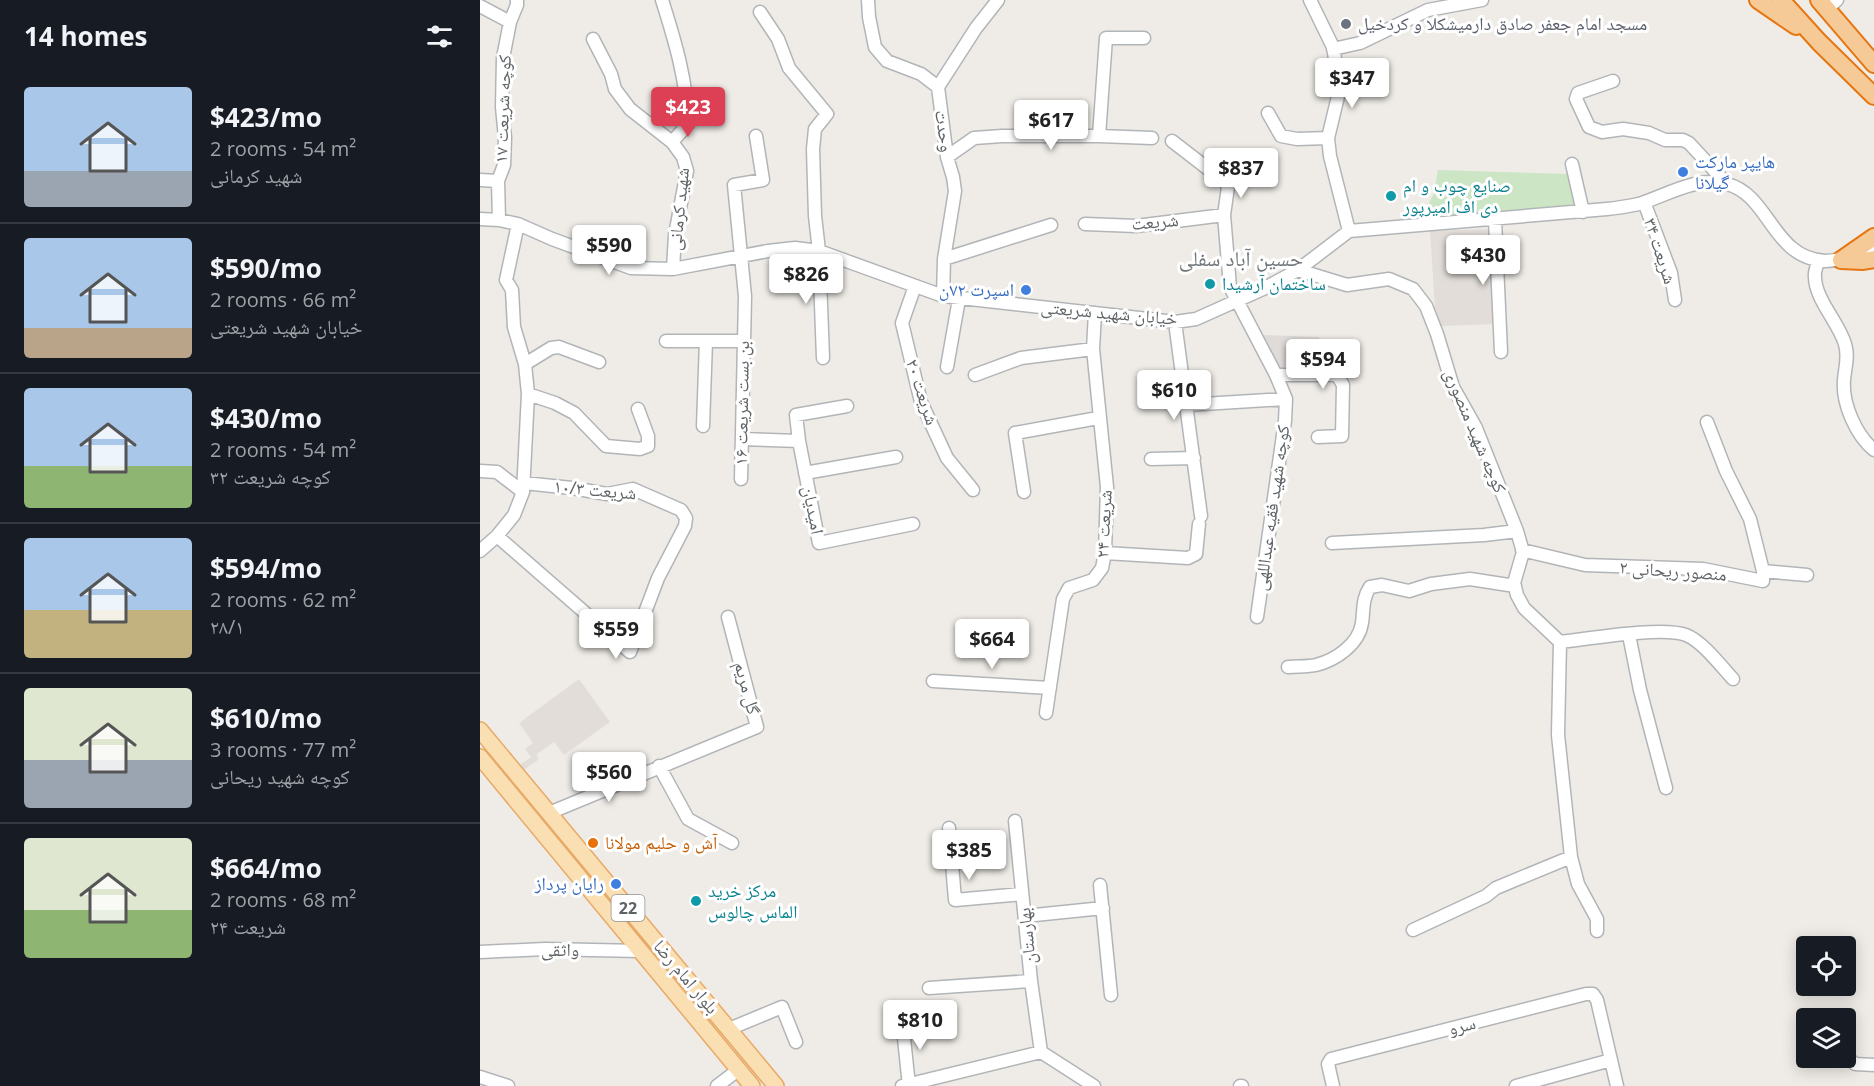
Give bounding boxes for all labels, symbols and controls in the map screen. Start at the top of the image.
place label: مسجد امام جعفر صادق دارمیشکلا و کردخیل [1358,11,1647,36]
marker: مسجد امام جعفر صادق دارمیشکلا و کردخیل [1339,17,1353,31]
text: 14 homes [24,18,148,54]
icon: filters [423,20,456,53]
street label: کوچه شریعت ۱۷ [488,54,516,164]
pin: $347 [1316,58,1388,109]
text: $347 [1329,64,1375,91]
pin: $423 [652,87,724,138]
text: $423 [665,93,711,120]
text: $423/mo [210,99,322,135]
pin: $617 [1015,100,1087,151]
text: $617 [1028,106,1074,133]
street label: وحدت [930,108,960,153]
icon: home [72,111,144,183]
text: 2 rooms · 54 m² [210,135,356,162]
pin: $837 [1205,148,1277,199]
place label: هایپر مارکت گیلانا [1695,149,1775,194]
text: $837 [1218,154,1264,181]
text: شهید کرمانی [210,162,302,189]
marker: هایپر مارکت گیلانا [1676,165,1690,179]
street label: شهید کرمانی [662,166,694,252]
place label: صنایع چوب و ام دی اف امیرپور [1402,173,1511,218]
marker: صنایع چوب و ام دی اف امیرپور [1384,189,1398,203]
street label: شریعت [1130,207,1180,235]
street label: شریعت ۳۴ [1639,215,1683,287]
pin: $590 [573,225,645,276]
text: $590 [586,231,632,258]
pin: $430 [1447,235,1519,286]
text: $430 [1460,241,1506,268]
district label: حسین آباد سفلی [1179,244,1303,272]
text: $590/mo [210,250,322,286]
pin: $826 [770,254,842,305]
text: $826 [783,260,829,287]
icon: home [72,262,144,334]
place label: ساختمان آرشیدا [1222,271,1326,295]
place label: اسپرت ۷۲ن [939,277,1014,301]
marker: ساختمان آرشیدا [1203,277,1217,291]
marker: اسپرت ۷۲ن [1019,283,1033,297]
text: 2 rooms · 66 m² [210,286,356,313]
street label: خیابان شهید شریعتی [1040,294,1178,330]
text: خیابان شهید شریعتی [210,313,362,340]
pin: $594 [1287,339,1359,390]
street label: بن بست شریعت ۱۶ [728,340,754,466]
text: $594 [1300,345,1346,372]
street label: شریعت ۲۰ [901,356,945,428]
street label: کوچه شهید منصوری [1439,365,1513,497]
pin: $610 [1138,370,1210,421]
text: $610 [1151,376,1197,403]
text: $430/mo [210,400,322,436]
icon: home [72,412,144,484]
street label: کوچه شهید فقیه عبداللهی [1248,423,1295,592]
text: 2 rooms · 54 m² [210,436,356,463]
text: کوچه شریعت ۳۲ [210,463,331,490]
street label: شریعت ۱۰/۳ [553,473,637,505]
street label: امیدیان [798,484,830,536]
street label: شریعت ۲۴ [1089,489,1117,559]
text: $594/mo [210,550,322,586]
street label: منصور ریحانی ۲ [1619,554,1727,586]
icon: home [72,562,144,634]
text: 2 rooms · 62 m² [210,586,356,613]
pin: $559 [580,609,652,660]
text: ۲۸/۱ [210,613,244,640]
text: $559 [593,615,639,642]
pin: $664 [956,619,1028,670]
text: $664 [969,625,1015,652]
street label: گل مریم [728,659,767,718]
text: $610/mo [210,700,322,736]
icon: home [72,712,144,784]
text: 3 rooms · 77 m² [210,736,356,763]
pin: $560 [573,752,645,803]
text: $560 [586,758,632,785]
text: کوچه شهید ریحانی [210,763,349,790]
place label: آش و حلیم مولانا [605,830,718,855]
pin: $385 [933,830,1005,881]
marker: آش و حلیم مولانا [586,836,600,850]
text: $385 [946,836,992,863]
text: $664/mo [210,850,322,886]
icon: home [72,862,144,934]
place label: رایان پرداز [534,871,604,895]
marker: رایان پرداز [609,877,623,891]
place label: مرکز خرید الماس چالوس [708,878,797,923]
text: 2 rooms · 68 m² [210,886,356,913]
marker: مرکز خرید الماس چالوس [689,894,703,908]
road number: 22 [612,895,644,921]
street label: بهارستان [1011,907,1041,966]
text: شریعت ۲۴ [210,913,286,940]
street label: بلوار امام رضا [648,934,725,1019]
map controls [1796,936,1856,1068]
button: locate [1796,936,1856,996]
street label: واثقی [541,937,579,961]
pin: $810 [884,1000,956,1051]
text: $810 [897,1006,943,1033]
button: layers [1796,1008,1856,1068]
street label: سرو [1445,1010,1478,1040]

